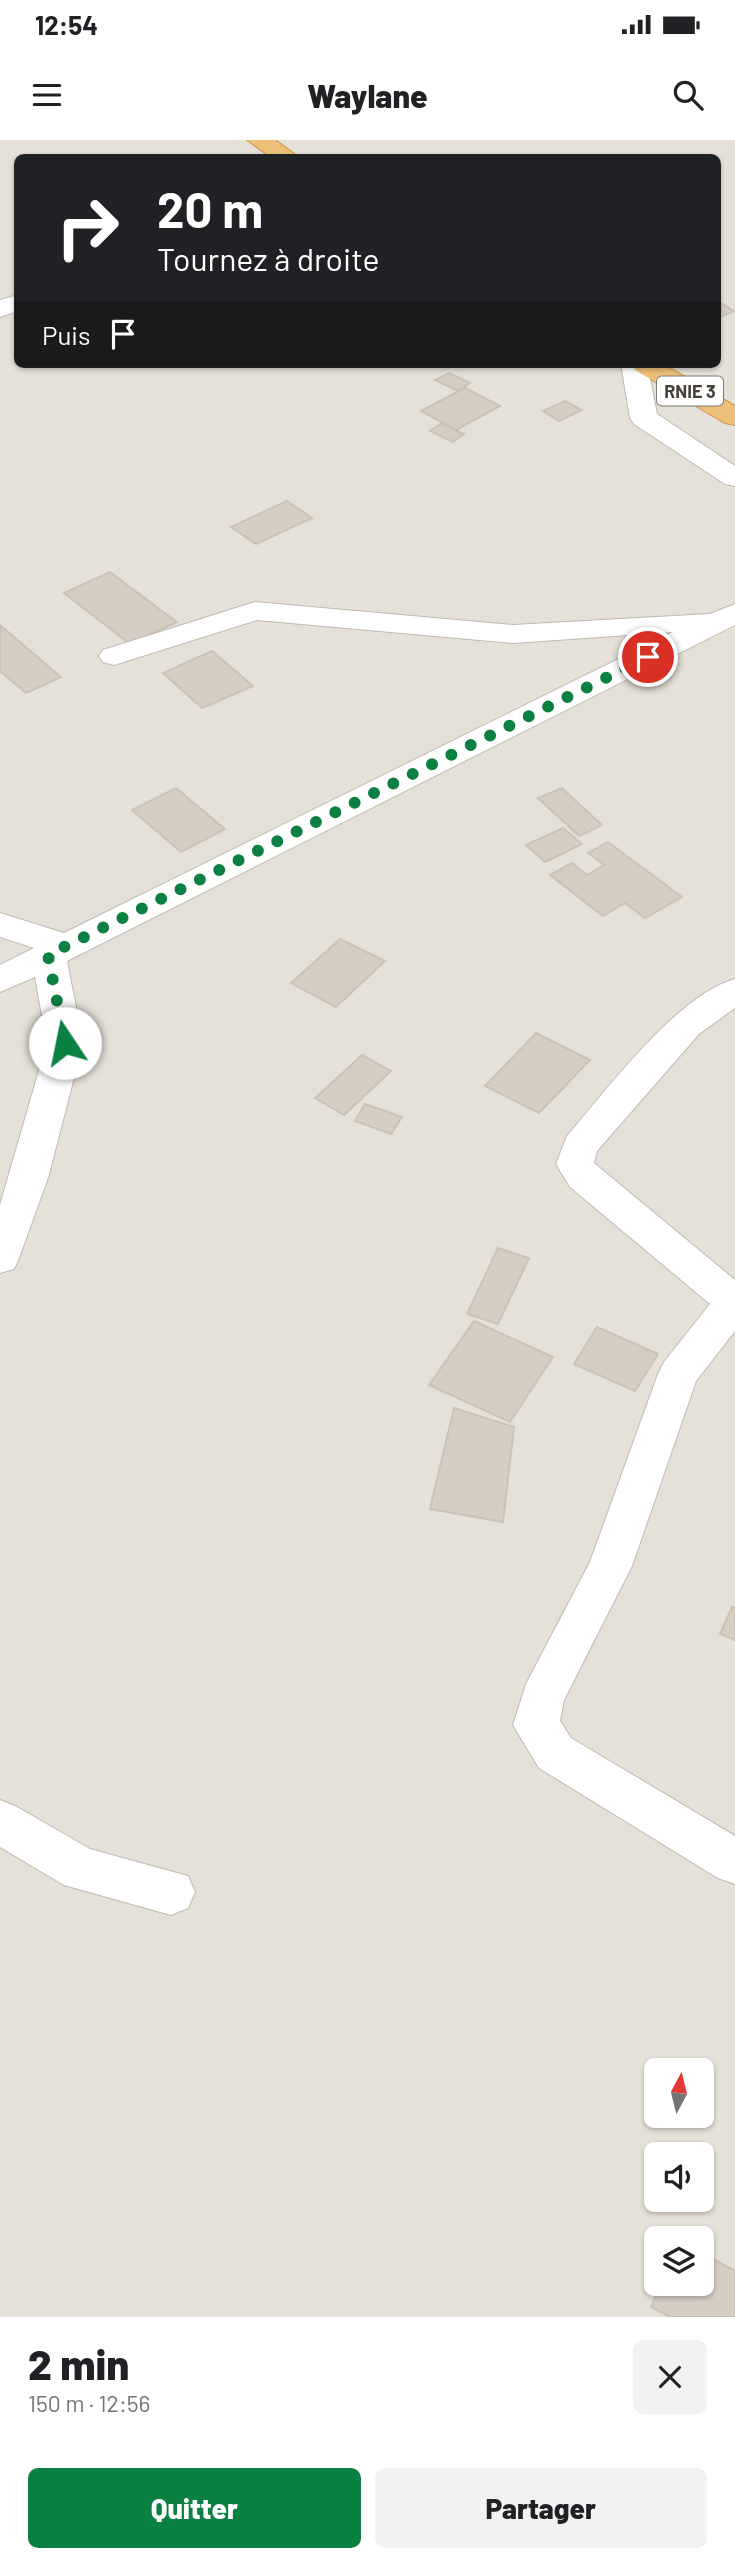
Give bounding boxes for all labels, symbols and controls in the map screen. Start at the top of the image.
text: 12:54 [35,9,98,40]
icon: menu [28,76,66,114]
text: Waylane [307,76,428,114]
icon: search [669,76,707,114]
text: 20 m [157,179,263,238]
icon: right [42,182,133,273]
text: Tournez à droite [157,239,379,277]
icon: arrive [104,315,142,353]
text: Puis [42,319,90,350]
road number: RNIE 3 [657,376,723,405]
pin [618,627,678,687]
icon: arrive [629,638,667,676]
position arrow [28,1006,102,1080]
north arrow [644,2058,714,2128]
map controls [644,2058,714,2296]
button: sound [644,2142,714,2212]
button: layers [644,2226,714,2296]
text: 2 min [28,2338,129,2388]
button: close [633,2340,707,2414]
text: 150 m · 12:56 [28,2389,150,2417]
button: Quitter [28,2468,361,2548]
button: Partager [375,2468,707,2548]

